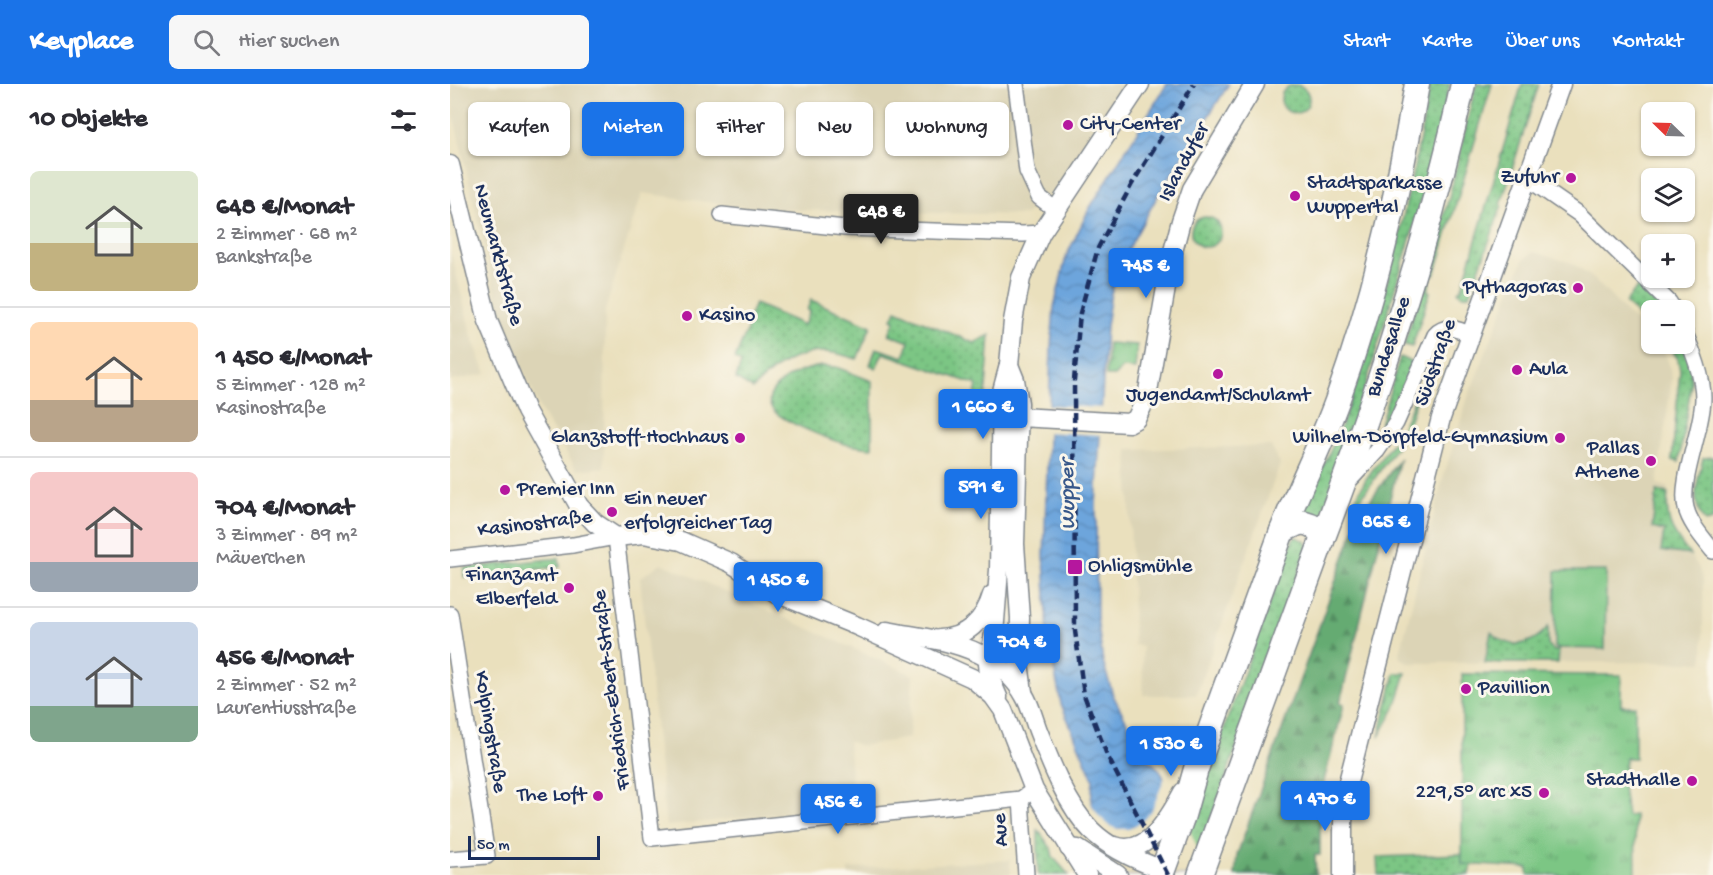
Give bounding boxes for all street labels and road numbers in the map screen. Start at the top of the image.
street label: Islandufer [1154,118,1217,207]
street label: Neumarktstraße [466,182,528,330]
street label: Bundesallee [1362,293,1418,401]
street label: Südstraße [1410,315,1464,410]
street label: Kasinostraße [476,505,595,544]
street label: Friedrich-Ebert-Straße [588,587,638,793]
street label: Kolpingstraße [467,669,511,796]
street label: Aue [988,811,1016,847]

